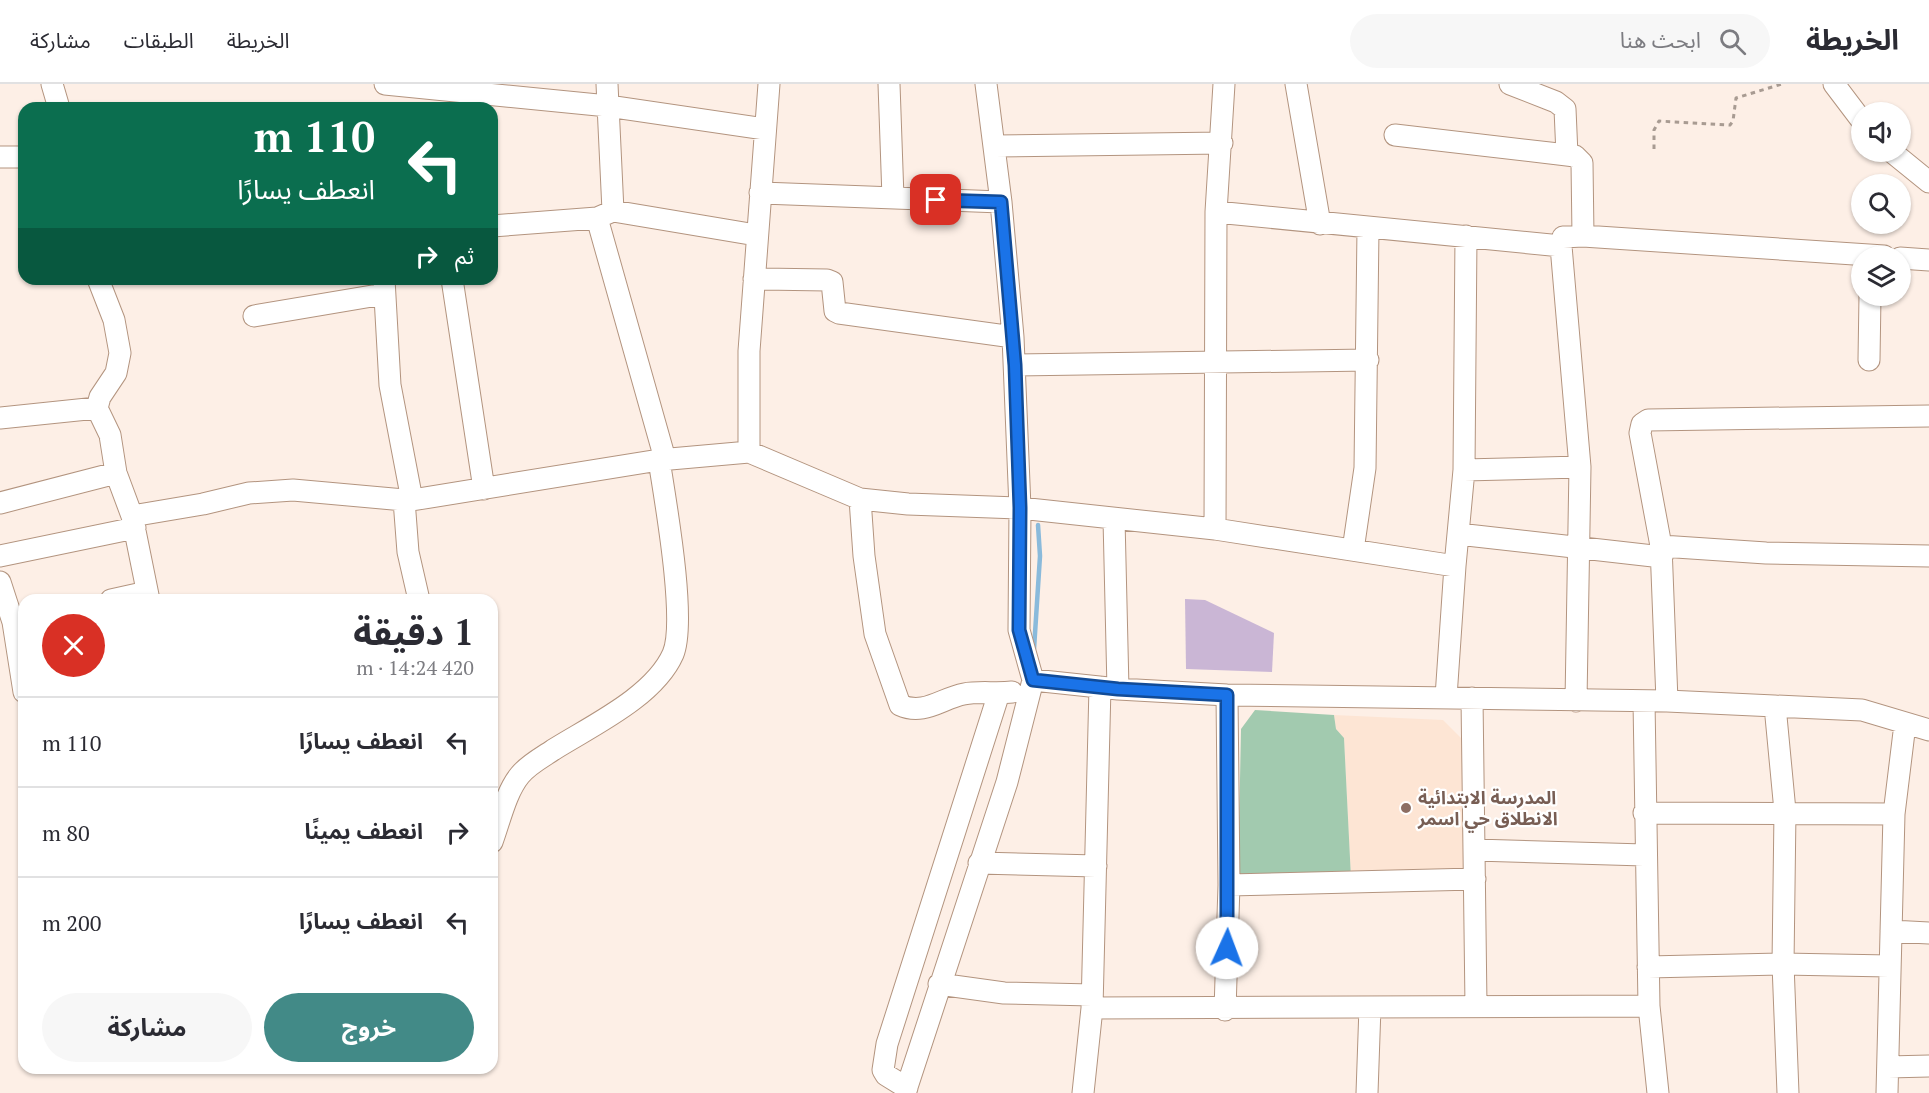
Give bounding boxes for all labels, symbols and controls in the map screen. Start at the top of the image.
search box [1350,14,1770,68]
text: الخريطة [1806,21,1899,58]
text: ابحث هنا [1620,25,1701,54]
icon: search [1716,25,1749,58]
text: مشاركة [30,26,91,54]
text: الطبقات [124,26,194,54]
text: الخريطة [227,26,290,54]
map controls [1851,102,1911,306]
button: sound [1851,102,1911,162]
text: 110 m [254,108,375,164]
icon: left [396,126,474,204]
text: انعطف يسارًا [237,171,375,207]
pin [910,174,961,225]
button: search [1851,174,1911,234]
icon: arrive [919,183,952,216]
icon: right [410,240,443,273]
text: ثم [455,241,474,270]
button: layers [1851,246,1911,306]
text: 1 دقيقة [353,608,474,655]
button: close [42,614,105,677]
text: 420 m · 14:24 [356,654,474,681]
text: انعطف يسارًا [299,726,423,755]
icon: left [441,726,474,759]
text: 110 m [42,728,102,757]
place label: المدرسة الابتدائية الانطلاق حي اسمر [1417,785,1558,833]
marker: المدرسة الابتدائية الانطلاق حي اسمر [1399,801,1413,815]
text: انعطف يمينًا [305,816,423,845]
icon: right [441,816,474,849]
text: 80 m [42,818,90,847]
text: انعطف يسارًا [299,906,423,935]
icon: left [441,906,474,939]
text: 200 m [42,908,102,937]
position arrow [1195,916,1259,980]
button: مشاركة [42,993,252,1062]
button: خروج [264,993,474,1062]

